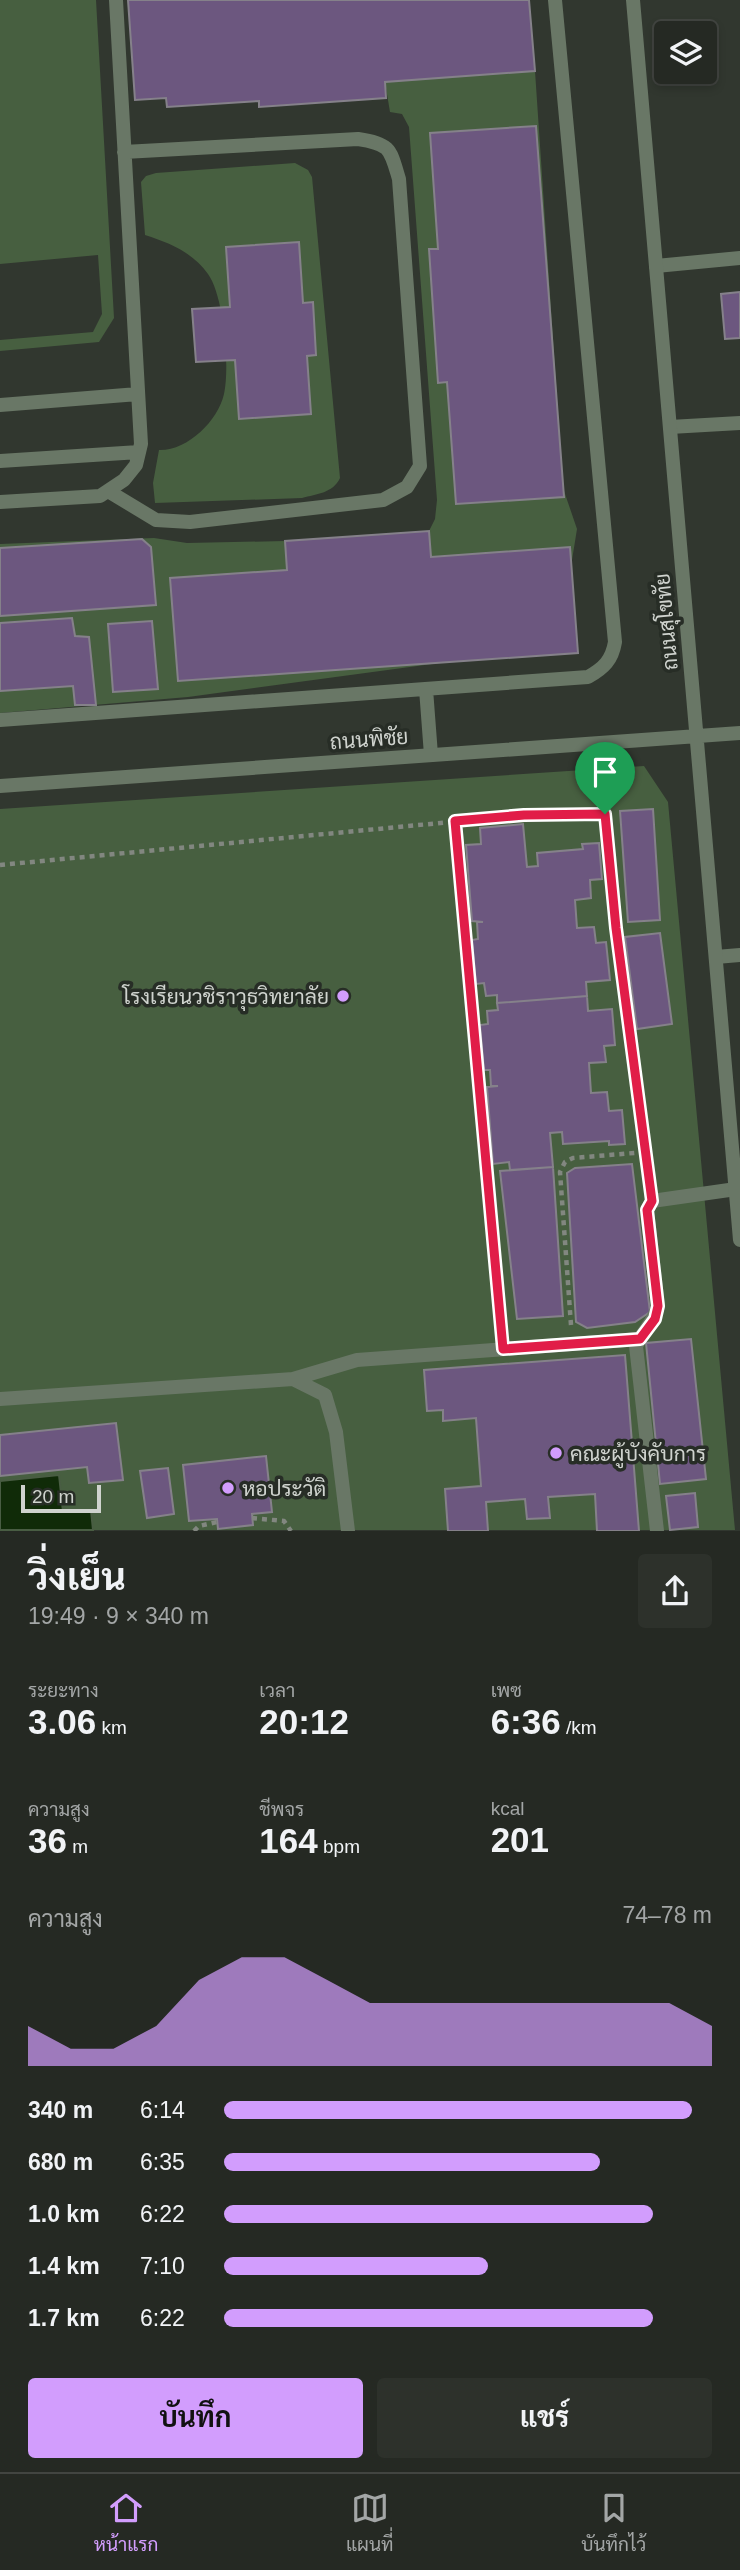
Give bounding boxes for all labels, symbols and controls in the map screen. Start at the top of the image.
map controls [654,21,717,84]
button: layers [654,21,717,84]
street label: ถนนสุโขทัย [649,572,685,672]
street label: ถนนพิชัย [329,725,409,753]
pin [575,742,635,814]
icon: arrive [586,753,624,791]
place label: โรงเรียนวชิราวุธวิทยาลัย [121,984,329,1011]
marker: โรงเรียนวชิราวุธวิทยาลัย [335,988,351,1004]
place label: คณะผู้บังคับการ [570,1442,706,1469]
marker: คณะผู้บังคับการ [548,1445,564,1461]
place label: หอประวัติ [242,1477,326,1500]
marker: หอประวัติ [220,1480,236,1496]
scale bar [21,1482,102,1513]
text: 20 m [32,1486,74,1507]
button: share [638,1554,712,1628]
text: วิ่งเย็น [28,1556,126,1598]
text: 19:49 · 9 × 340 m [28,1603,209,1629]
text: ระยะทาง [28,1680,99,1701]
text: เวลา [259,1680,295,1701]
text: เพซ [491,1680,522,1701]
text: 3.06 [28,1702,96,1741]
text: 20:12 [259,1702,349,1741]
text: 6:36 [491,1702,561,1741]
text: km [96,1717,127,1738]
text: /km [561,1717,597,1738]
text: kcal [491,1798,524,1819]
text: ความสูง [28,1799,90,1820]
text: ชีพจร [259,1799,304,1820]
text: 201 [491,1820,549,1859]
text: 36 [28,1821,67,1860]
text: 164 [259,1821,318,1860]
text: m [67,1836,88,1857]
text: bpm [318,1836,360,1857]
text: 74–78 m [622,1902,712,1928]
text: ความสูง [28,1906,103,1932]
text: 340 m [28,2097,93,2123]
text: 6:14 [140,2097,185,2123]
text: 680 m [28,2149,93,2175]
text: 6:35 [140,2149,185,2175]
text: 1.0 km [28,2201,100,2227]
text: 6:22 [140,2201,185,2227]
text: 1.4 km [28,2253,100,2279]
text: 7:10 [140,2253,185,2279]
text: 1.7 km [28,2305,100,2331]
text: 6:22 [140,2305,185,2331]
button: บันทึก [28,2378,363,2458]
button: แชร์ [377,2378,712,2458]
tab: หน้าแรก [94,2489,158,2556]
tab: แผนที่ [346,2489,394,2556]
tab: บันทึกไว้ [581,2489,646,2556]

